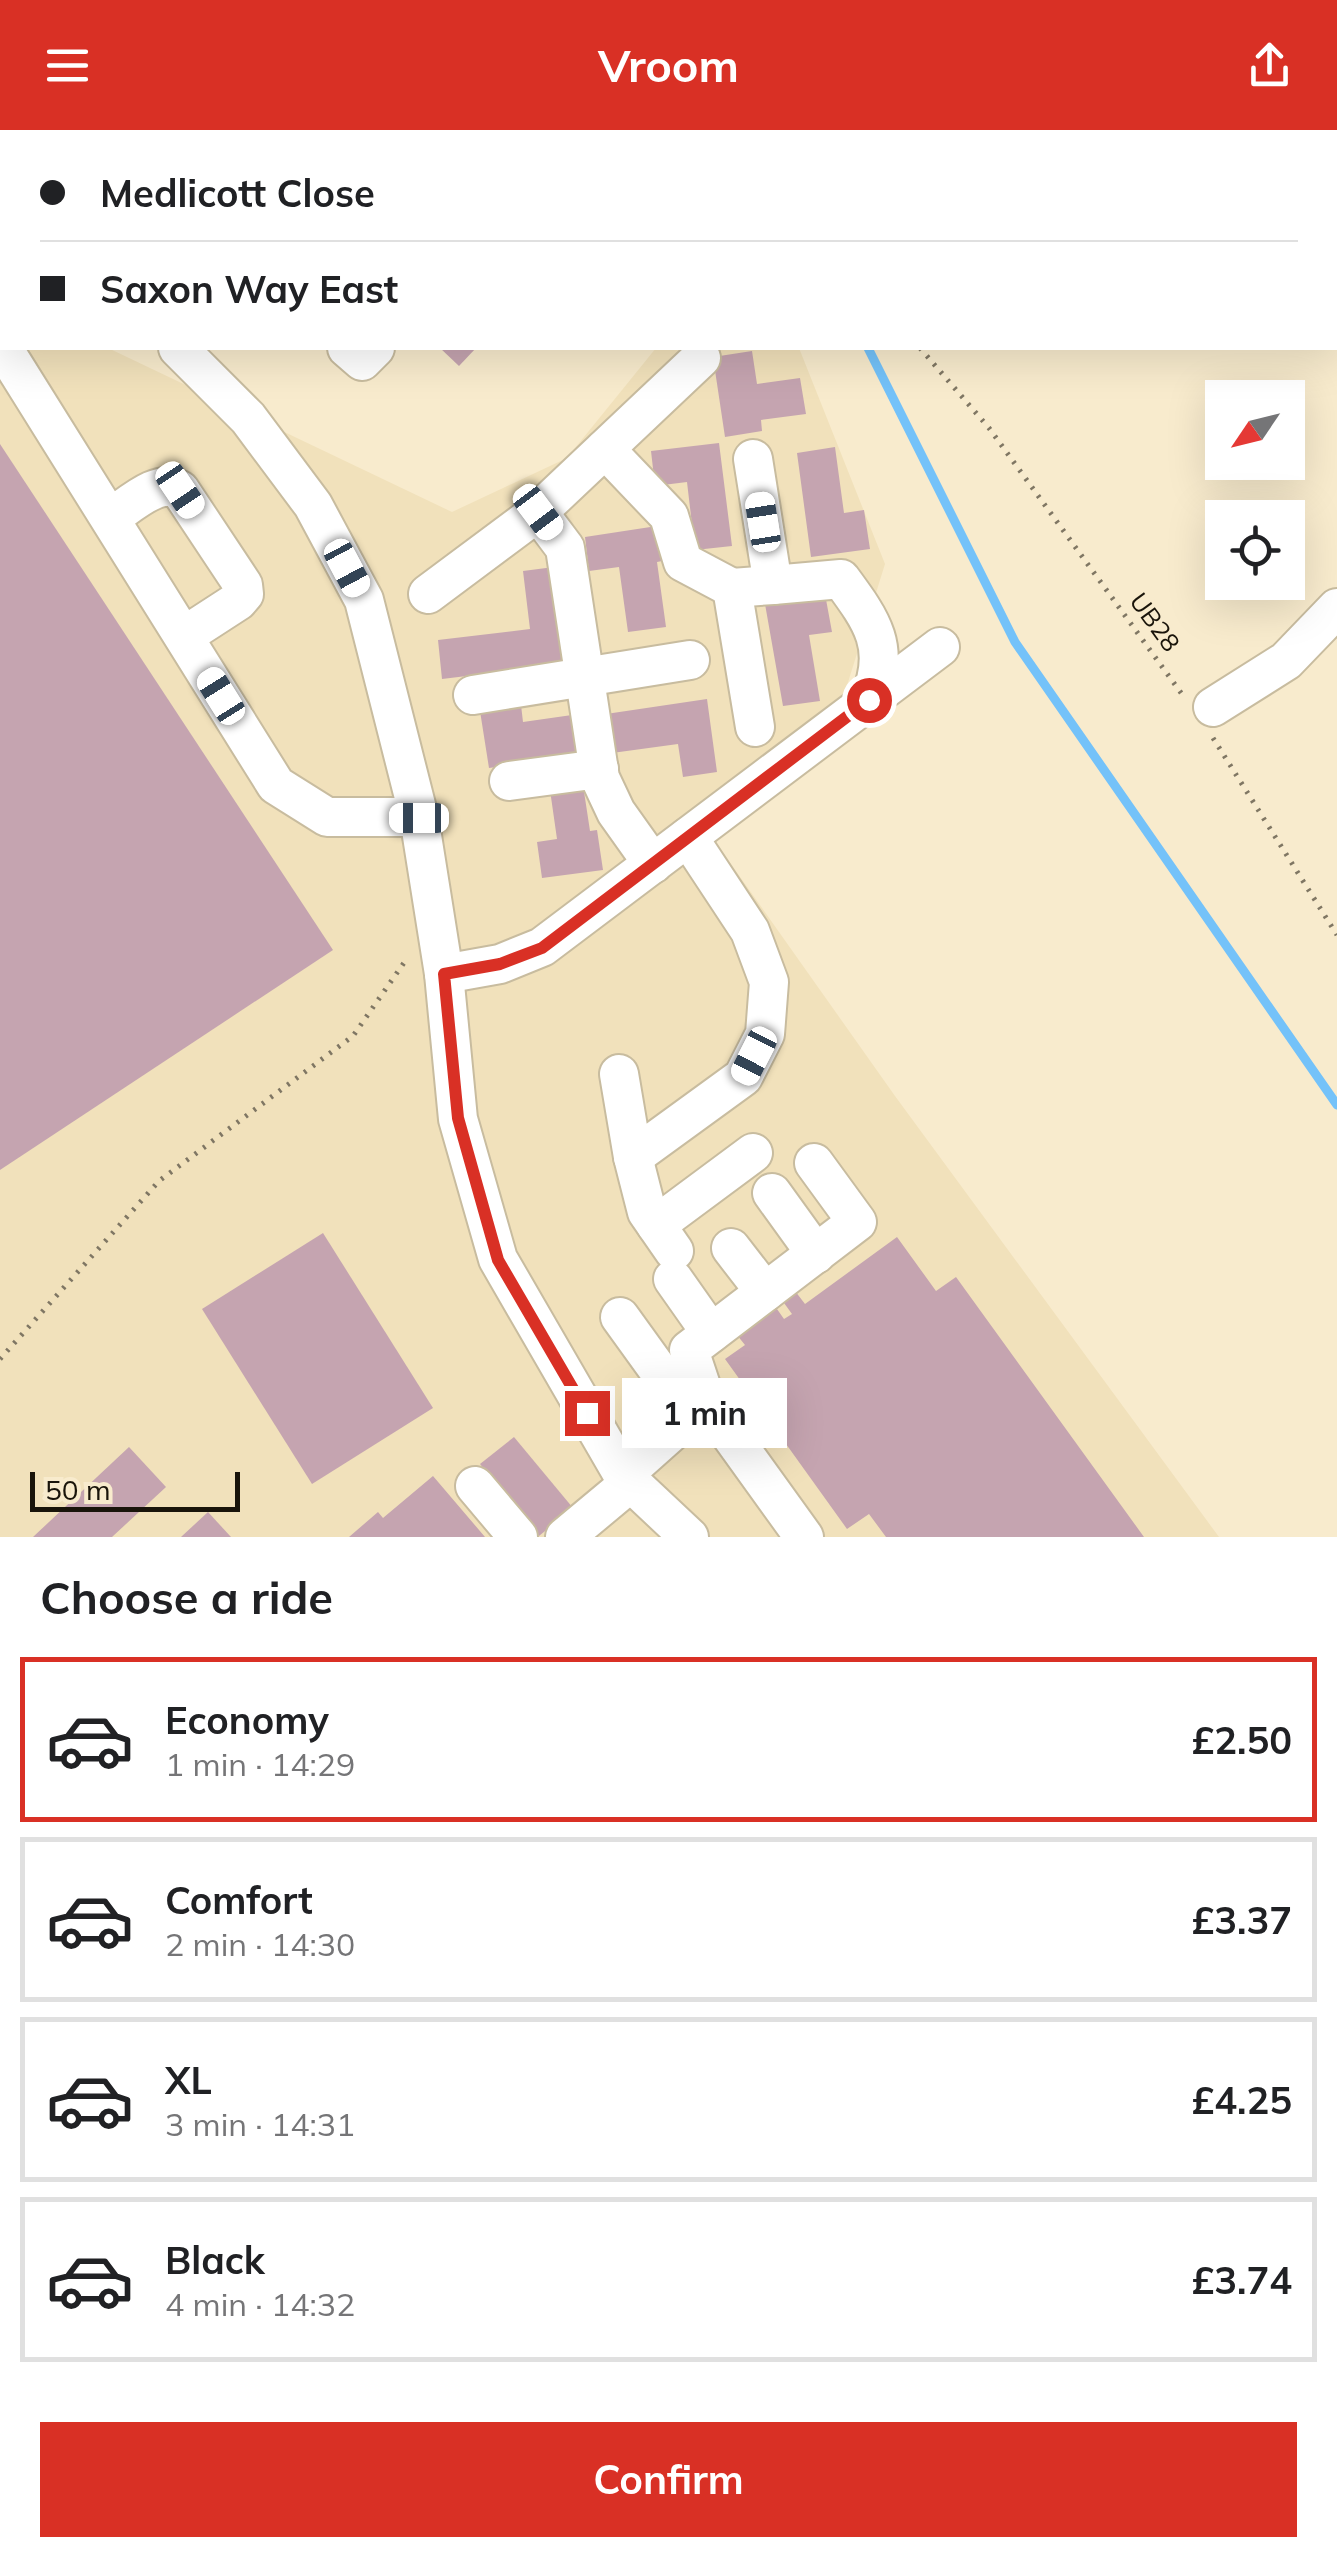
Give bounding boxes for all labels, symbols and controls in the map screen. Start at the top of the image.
text: Vroom [598,37,739,93]
icon: menu [40,38,95,93]
icon: share [1242,38,1297,93]
text: Medlicott Close [100,169,375,217]
text: Saxon Way East [100,265,398,313]
north arrow [1205,380,1305,480]
map controls [1205,380,1305,600]
car [151,457,209,523]
car [508,479,568,545]
car [743,490,783,554]
button: locate [1205,500,1305,600]
car [320,534,374,602]
street label: UB28 [1124,586,1187,657]
car [192,663,250,729]
route start [847,678,892,723]
car [389,803,449,833]
car [727,1022,781,1090]
callout: 1 min [622,1378,787,1448]
route end [565,1391,610,1436]
text: 1 min [662,1393,747,1433]
scale bar [30,1467,240,1512]
text: 50 m [45,1472,111,1507]
text: Choose a ride [40,1569,333,1625]
icon: car [45,1695,135,1785]
text: Economy [165,1696,329,1744]
text: £2.50 [1191,1716,1292,1764]
text: 1 min · 14:29 [165,1744,355,1784]
icon: car [45,1875,135,1965]
text: Comfort [165,1876,313,1924]
text: £3.37 [1191,1896,1292,1944]
text: 2 min · 14:30 [165,1924,355,1964]
icon: car [45,2055,135,2145]
text: XL [165,2056,212,2104]
text: £4.25 [1191,2076,1292,2124]
text: 3 min · 14:31 [165,2104,355,2144]
icon: car [45,2235,135,2325]
text: Black [165,2236,265,2284]
text: £3.74 [1191,2256,1292,2304]
text: 4 min · 14:32 [165,2284,355,2324]
button: Confirm [40,2422,1297,2537]

